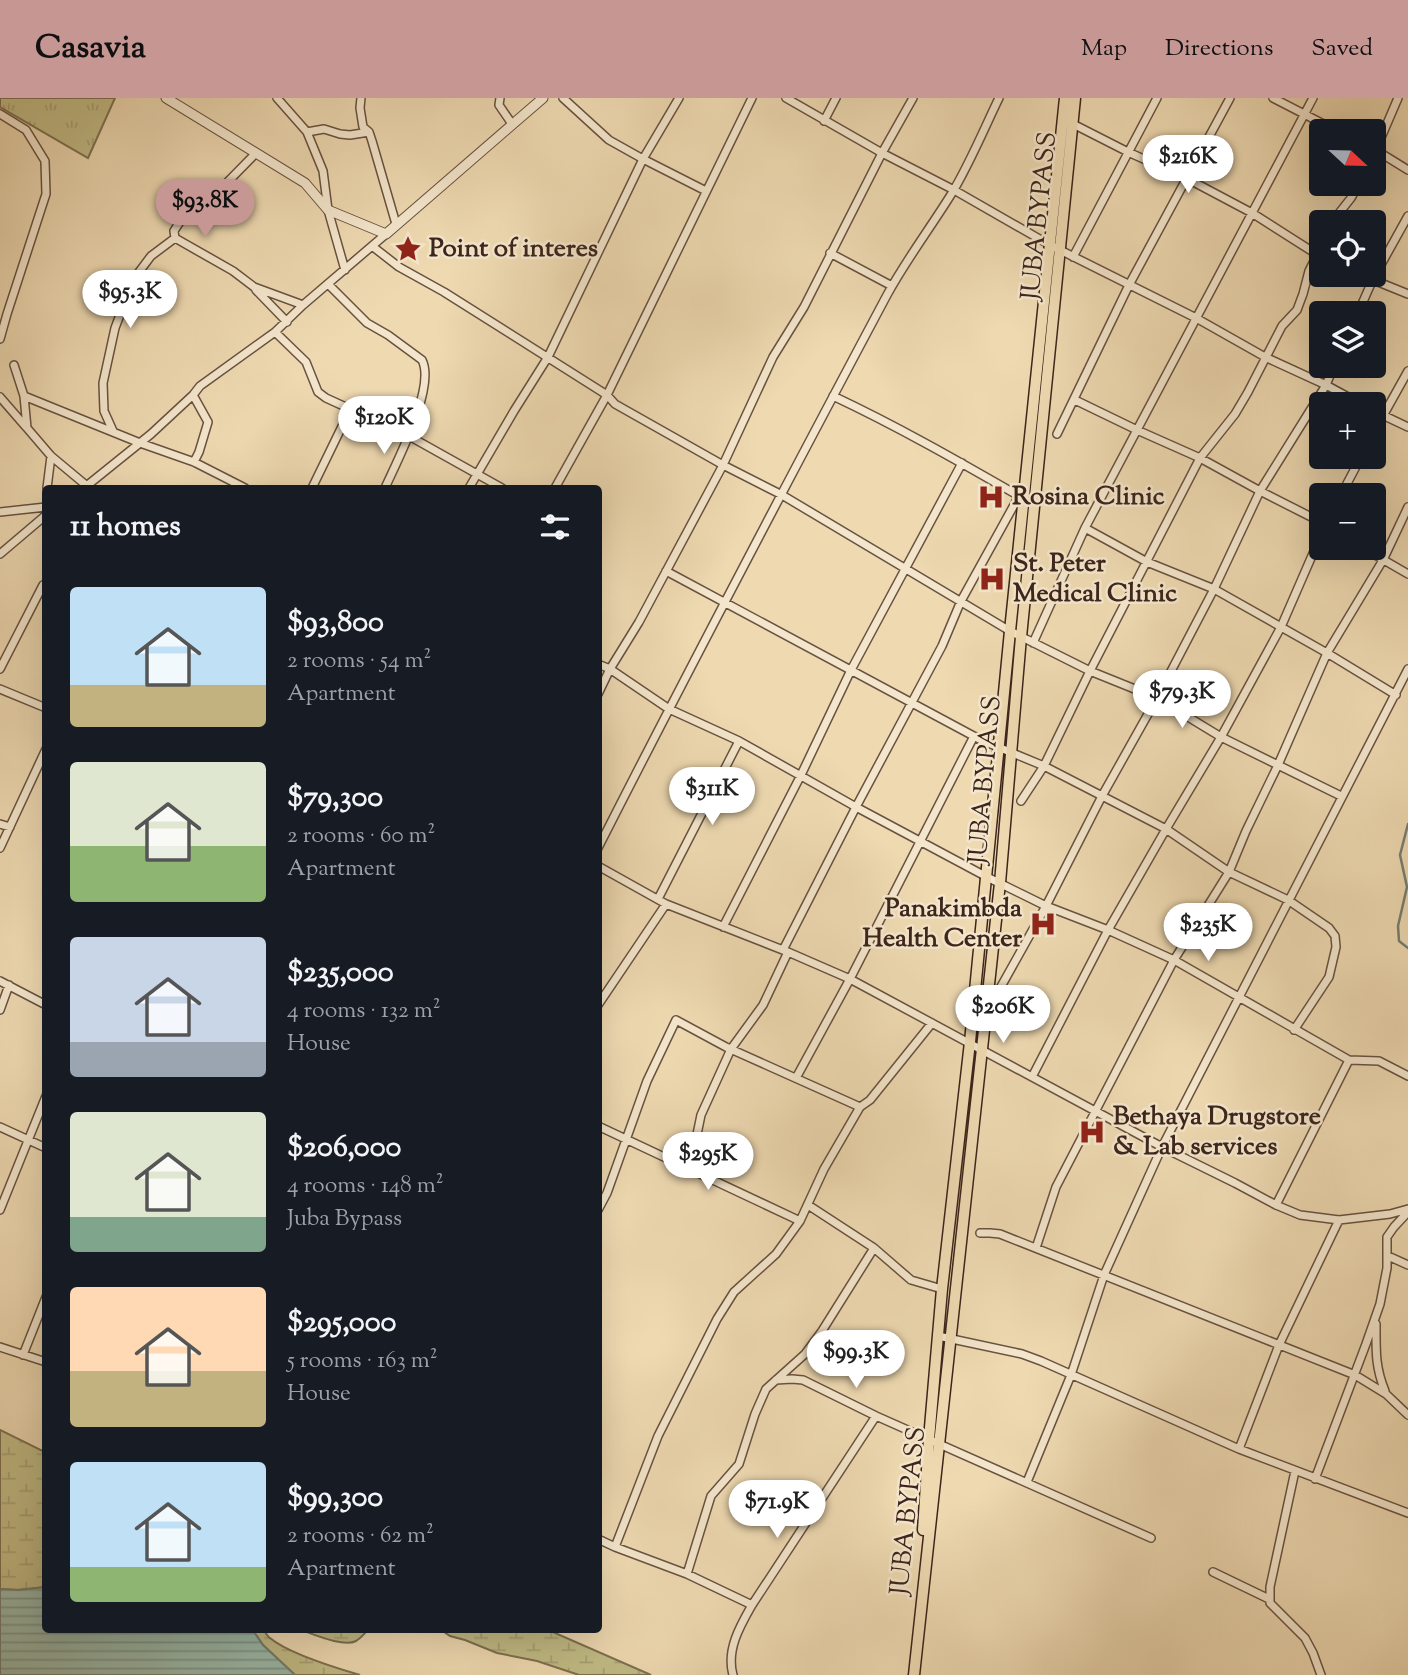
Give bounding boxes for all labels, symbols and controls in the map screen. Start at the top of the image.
text: Casavia [35,25,146,73]
text: Map [1081,32,1127,66]
text: Directions [1165,32,1273,66]
text: Saved [1311,32,1373,66]
north arrow [1309,119,1386,196]
map controls [1309,119,1386,560]
street label: JUBA BYPASS [1013,130,1067,304]
pin: $216K [1139,136,1237,195]
text: $216K [1159,141,1217,174]
pin: $93.8K [148,180,262,239]
text: $93.8K [172,185,238,218]
button: locate [1309,210,1386,287]
place label: Point of interes [429,231,598,268]
place icon: Point of interes [393,234,423,264]
pin: $95.3K [73,271,187,330]
text: $95.3K [98,276,162,309]
button: layers [1309,301,1386,378]
button: + [1309,392,1386,469]
pin: $120K [335,396,433,456]
text: $120K [354,402,414,435]
place label: Rosina Clinic [1012,479,1165,516]
hospital icon: Rosina Clinic [976,482,1006,512]
button: − [1309,483,1386,560]
text: 11 homes [70,506,181,549]
icon: filters [536,508,574,546]
place label: St. Peter Medical Clinic [1013,546,1177,613]
hospital icon: St. Peter Medical Clinic [977,564,1007,594]
text: $93,800 [287,602,384,645]
icon: home [126,615,210,699]
text: 2 rooms · 54 m² [287,645,431,678]
pin: $79.3K [1125,670,1239,730]
text: $79.3K [1149,676,1215,709]
text: Apartment [287,678,396,711]
street label: JUBA BYPASS [960,694,1012,868]
pin: $311K [663,768,761,827]
text: $311K [685,773,739,806]
text: $79,300 [287,777,383,820]
icon: home [126,790,210,874]
text: 2 rooms · 60 m² [287,820,435,853]
text: Apartment [287,853,396,886]
place label: Panakimbda Health Center [862,891,1022,958]
pin: $235K [1159,904,1257,963]
hospital icon: Panakimbda Health Center [1028,909,1058,939]
text: $235K [1180,909,1236,942]
text: $235,000 [287,952,394,995]
icon: home [126,965,210,1049]
pin: $206K [954,986,1052,1045]
text: $206K [971,991,1035,1024]
text: 4 rooms · 132 m² [287,995,440,1028]
text: House [287,1028,351,1061]
place label: Bethaya Drugstore & Lab services [1113,1099,1321,1166]
hospital icon: Bethaya Drugstore & Lab services [1077,1117,1107,1147]
text: $206,000 [287,1127,401,1170]
pin: $295K [659,1132,757,1192]
text: $295K [679,1138,737,1171]
icon: home [126,1140,210,1224]
text: 4 rooms · 148 m² [287,1170,444,1203]
text: Juba Bypass [287,1203,402,1236]
text: $295,000 [287,1302,396,1345]
icon: home [126,1315,210,1399]
pin: $99.3K [799,1330,913,1390]
text: $99.3K [823,1336,889,1369]
text: 5 rooms · 163 m² [287,1345,437,1378]
text: House [287,1378,351,1411]
street label: JUBA BYPASS [882,1425,936,1599]
text: $99,300 [287,1477,383,1520]
pin: $71.9K [720,1480,834,1540]
text: $71.9K [745,1486,809,1519]
icon: home [126,1490,210,1574]
text: 2 rooms · 62 m² [287,1520,434,1553]
text: Apartment [287,1553,396,1586]

